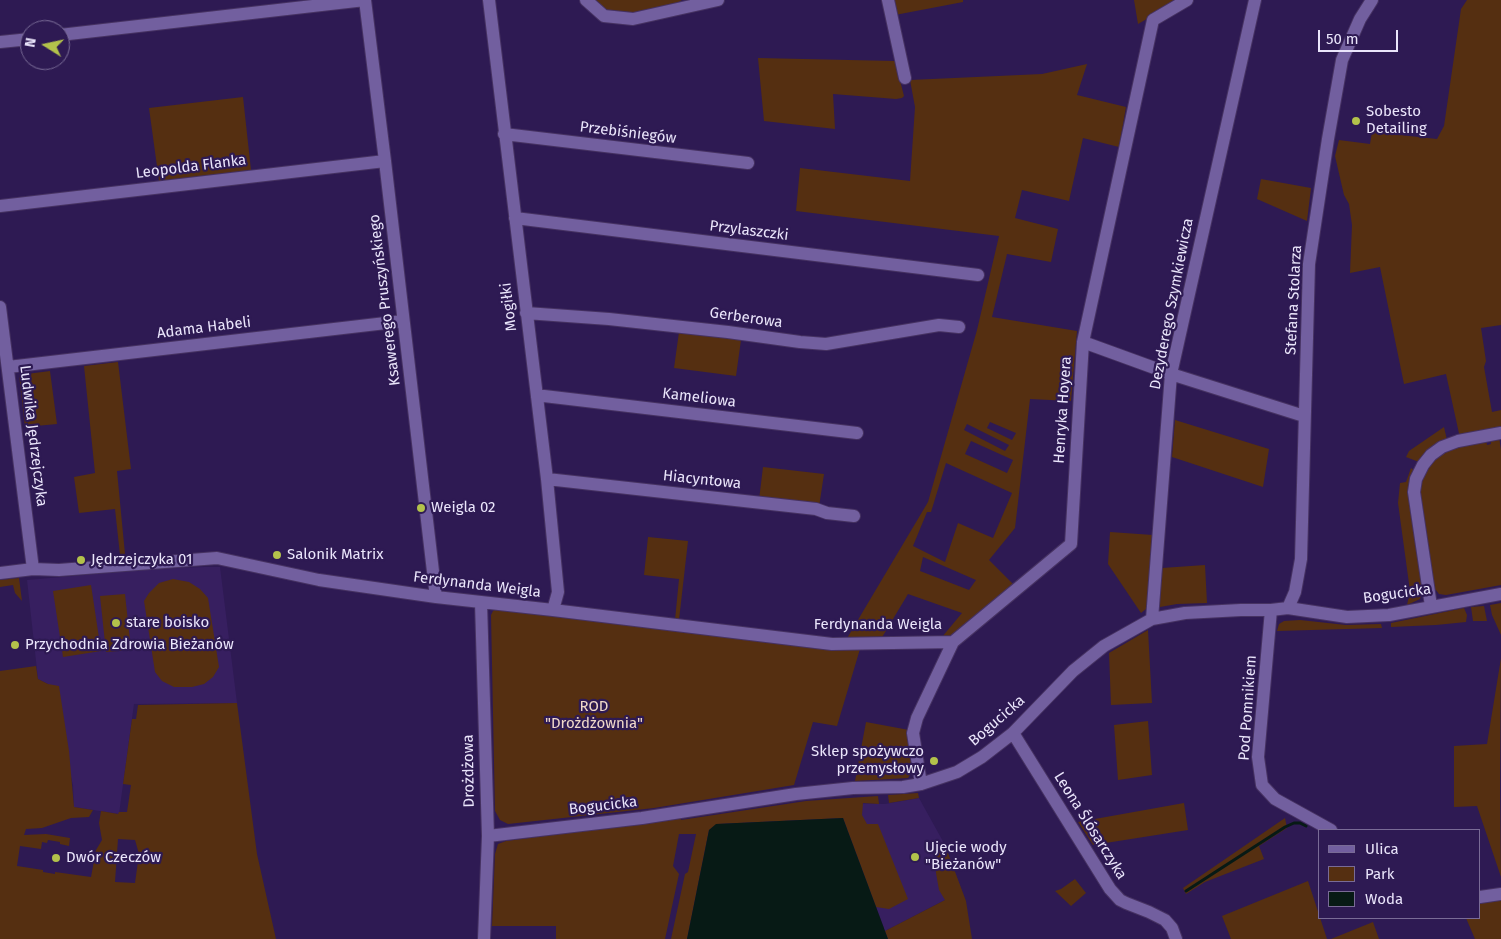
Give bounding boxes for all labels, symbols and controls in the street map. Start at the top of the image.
north arrow [20,20,70,70]
scale bar [1321,20,1401,52]
text: 50 m [1326,30,1359,48]
text: N [22,36,40,49]
place label: Sobesto Detailing [1366,103,1427,138]
marker: Sobesto Detailing [1350,115,1362,127]
street label: Przebiśniegów [579,118,677,148]
street label: Leopolda Flanka [135,151,247,183]
street label: Ksawerego Pruszyńskiego [366,213,404,387]
street label: Przylaszczki [708,217,790,245]
street label: Dezyderego Szymkiewicza [1147,217,1197,391]
street label: Stefana Stolarza [1282,245,1306,355]
street label: Mogiłki [497,282,521,332]
street label: Gerberowa [708,304,784,332]
street label: Adama Habeli [156,313,252,343]
street label: Henryka Hoyera [1050,356,1076,464]
street label: Ludwika Jędrzejczyka [15,364,51,508]
street label: Kameliowa [661,385,737,411]
street label: Hiacyntowa [662,467,742,493]
place label: Weigla 02 [431,499,496,517]
marker: Weigla 02 [415,502,427,514]
place label: Salonik Matrix [287,546,383,564]
marker: Salonik Matrix [271,549,283,561]
place label: Jędrzejczyka 01 [91,551,192,569]
marker: Jędrzejczyka 01 [75,554,87,566]
street label: Ferdynanda Weigla [412,568,542,602]
street label: Bogucicka [1362,580,1432,608]
place label: stare boisko [126,614,209,632]
street label: Ferdynanda Weigla [814,616,942,634]
marker: stare boisko [110,617,122,629]
place label: Przychodnia Zdrowia Bieżanów [25,636,234,654]
marker: Przychodnia Zdrowia Bieżanów [9,639,21,651]
street label: Pod Pomnikiem [1235,655,1261,761]
street label: Bogucicka [965,692,1029,750]
park label: ROD "Drożdżownia" [545,698,643,733]
street label: Drożdżowa [459,734,479,808]
place label: Sklep spożywczo przemysłowy [811,743,924,778]
marker: Sklep spożywczo przemysłowy [928,755,940,767]
street label: Leona Ślósarczyka [1050,769,1130,883]
street label: Bogucicka [568,793,638,819]
legend [1318,829,1481,919]
place label: Ujęcie wody "Bieżanów" [925,839,1007,874]
text: Ulica [1365,840,1399,858]
place label: Dwór Czeczów [66,849,161,867]
marker: Ujęcie wody "Bieżanów" [909,851,921,863]
marker: Dwór Czeczów [50,852,62,864]
text: Park [1365,865,1395,883]
text: Woda [1365,890,1403,908]

